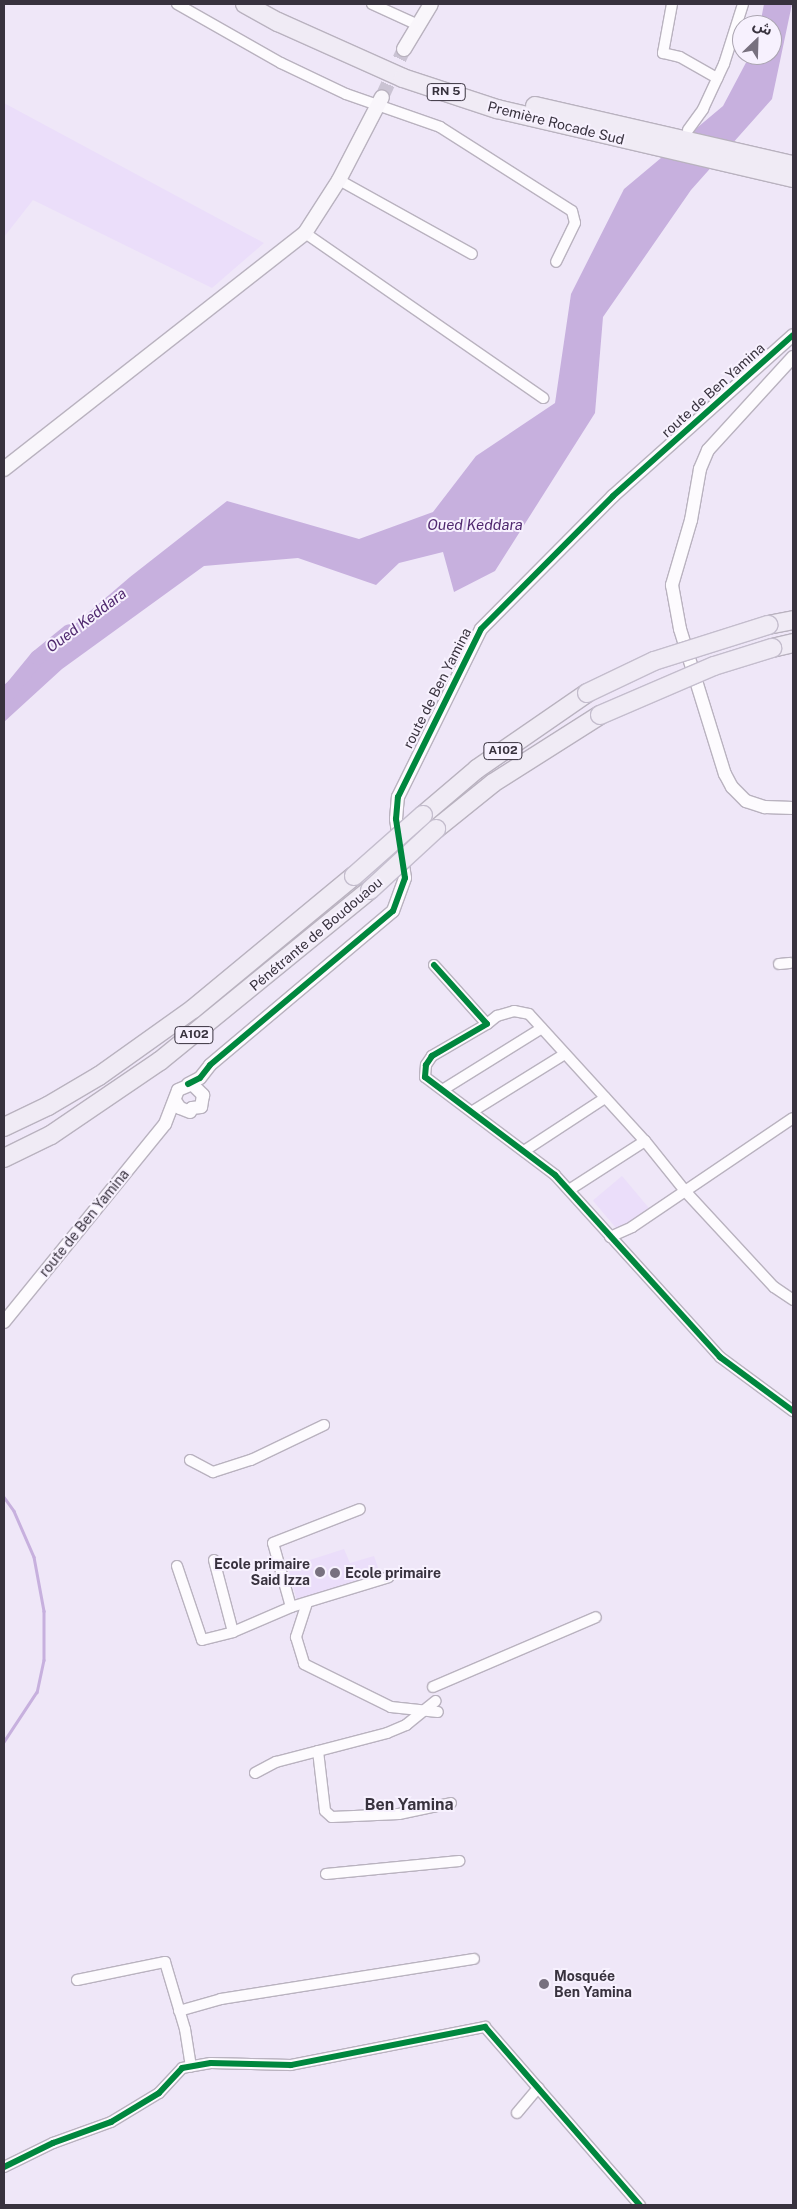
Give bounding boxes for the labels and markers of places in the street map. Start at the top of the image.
place label: Ecole primaire Said Izza [214,1556,310,1588]
place label: Ecole primaire [345,1565,441,1581]
marker: Ecole primaire Said Izza [314,1566,326,1578]
marker: Ecole primaire [329,1567,341,1579]
place label: Mosquée Ben Yamina [554,1968,632,2000]
marker: Mosquée Ben Yamina [538,1978,550,1990]

